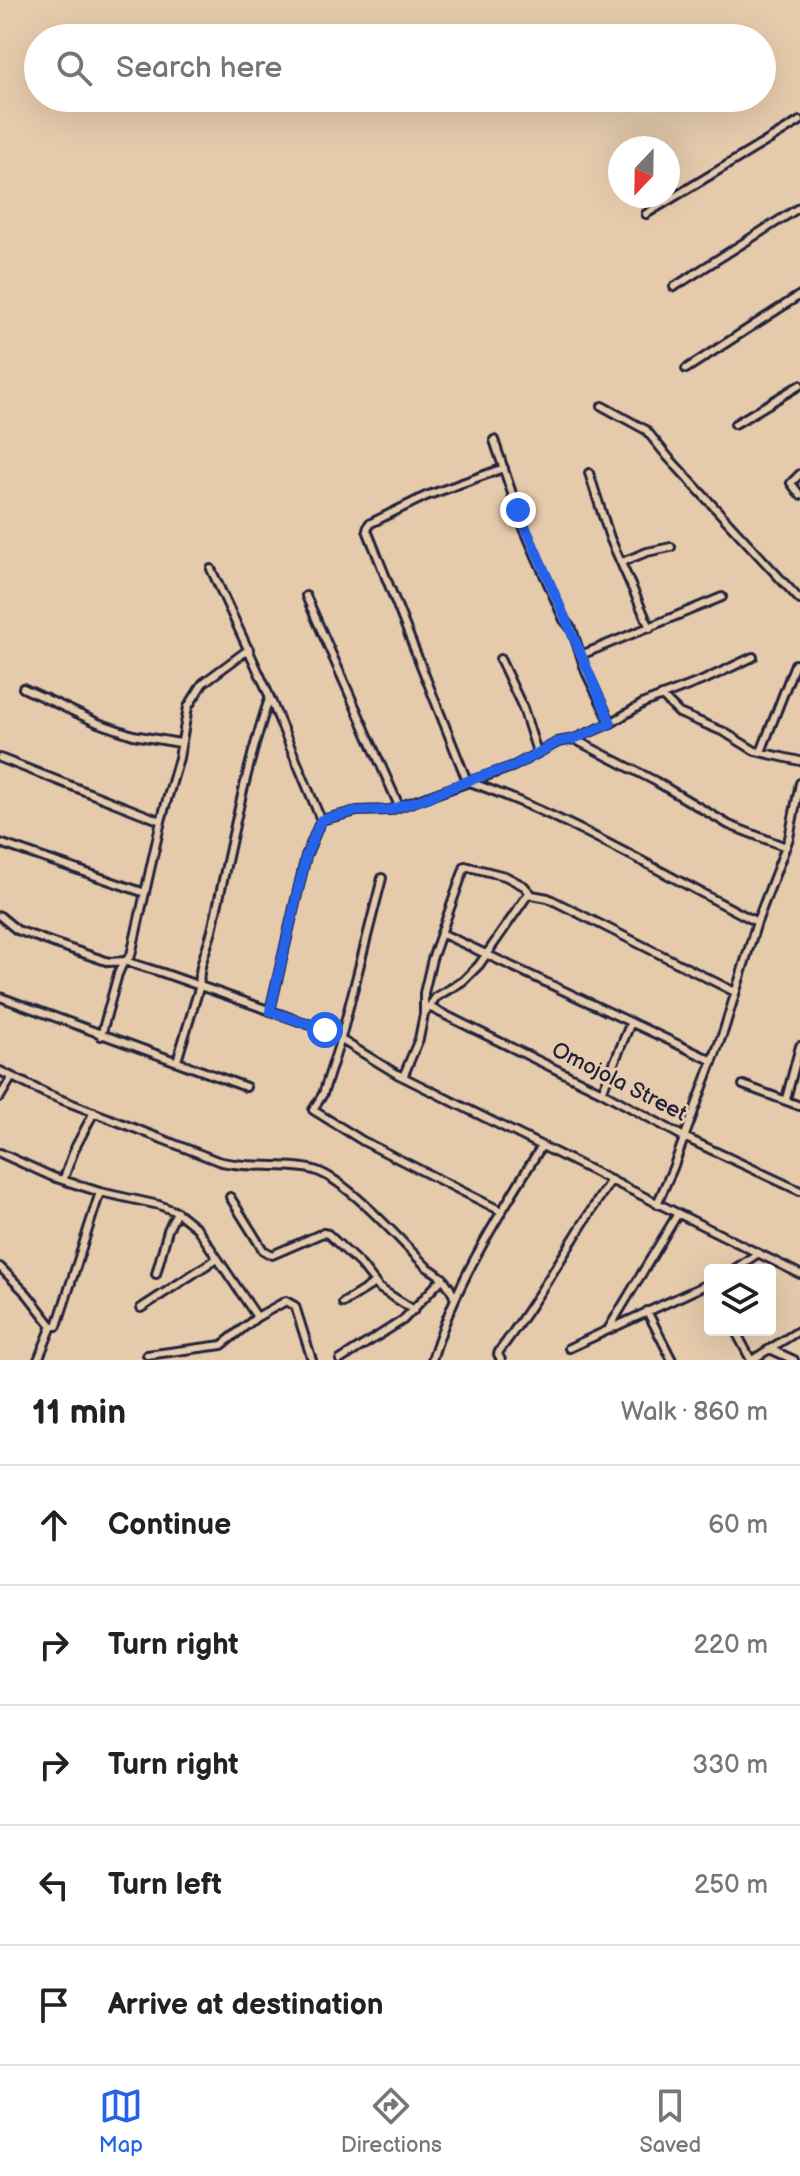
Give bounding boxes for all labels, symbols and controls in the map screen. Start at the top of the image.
search box [24,24,776,112]
icon: search [52,46,96,90]
text: Search here [116,50,282,86]
north arrow [608,136,680,208]
route end [500,492,536,528]
route start [307,1012,343,1048]
street label: Omojola Street [547,1036,691,1128]
map controls [704,1264,776,1336]
button: layers [704,1264,776,1336]
text: 11 min [32,1392,126,1433]
text: Walk · 860 m [621,1397,768,1428]
icon: ahead [32,1503,76,1547]
text: Continue [108,1507,231,1543]
text: 60 m [708,1510,768,1541]
icon: right [32,1623,76,1667]
text: Turn right [108,1627,239,1663]
text: 220 m [694,1630,768,1661]
icon: right [32,1743,76,1787]
text: Turn right [108,1747,239,1783]
text: 330 m [692,1750,768,1781]
icon: left [32,1863,76,1907]
text: Turn left [108,1867,222,1903]
text: 250 m [694,1870,768,1901]
icon: arrive [32,1983,76,2027]
text: Arrive at destination [108,1987,384,2023]
tab: Map [99,2084,143,2159]
tab: Directions [341,2084,442,2159]
tab: Saved [639,2084,701,2159]

